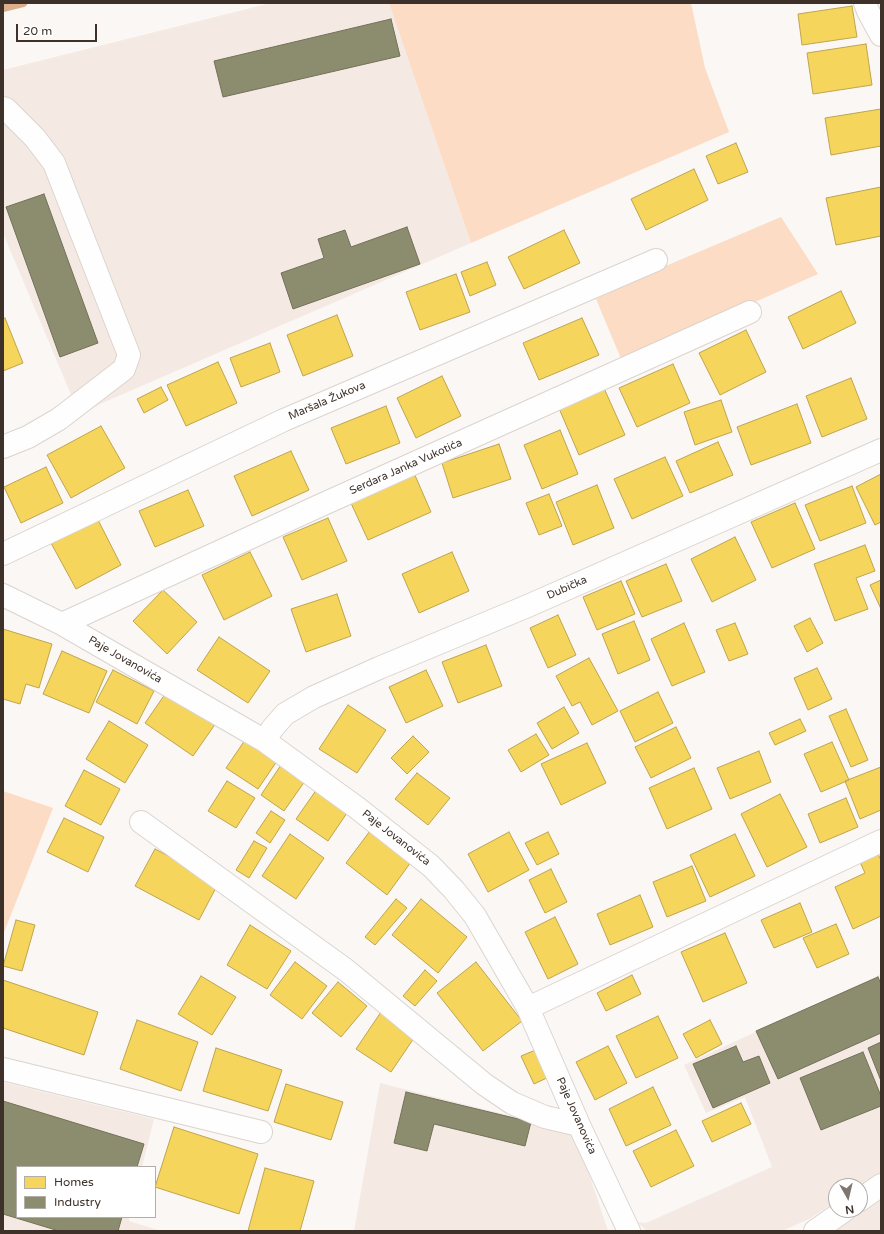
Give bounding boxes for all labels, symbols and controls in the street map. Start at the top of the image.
scale bar [18,16,99,42]
text: 20 m [23,24,52,38]
street label: Maršala Žukova [286,379,368,423]
street label: Serdara Janka Vukotića [348,436,464,498]
street label: Dubička [545,573,589,603]
street label: Paje Jovanovića [86,634,164,686]
street label: Paje Jovanovića [359,807,433,869]
street label: Paje Jovanovića [553,1076,599,1156]
legend [16,1166,156,1218]
text: Homes [54,1175,94,1189]
north arrow [828,1178,868,1218]
text: Industry [54,1195,101,1209]
text: N [844,1202,855,1216]

